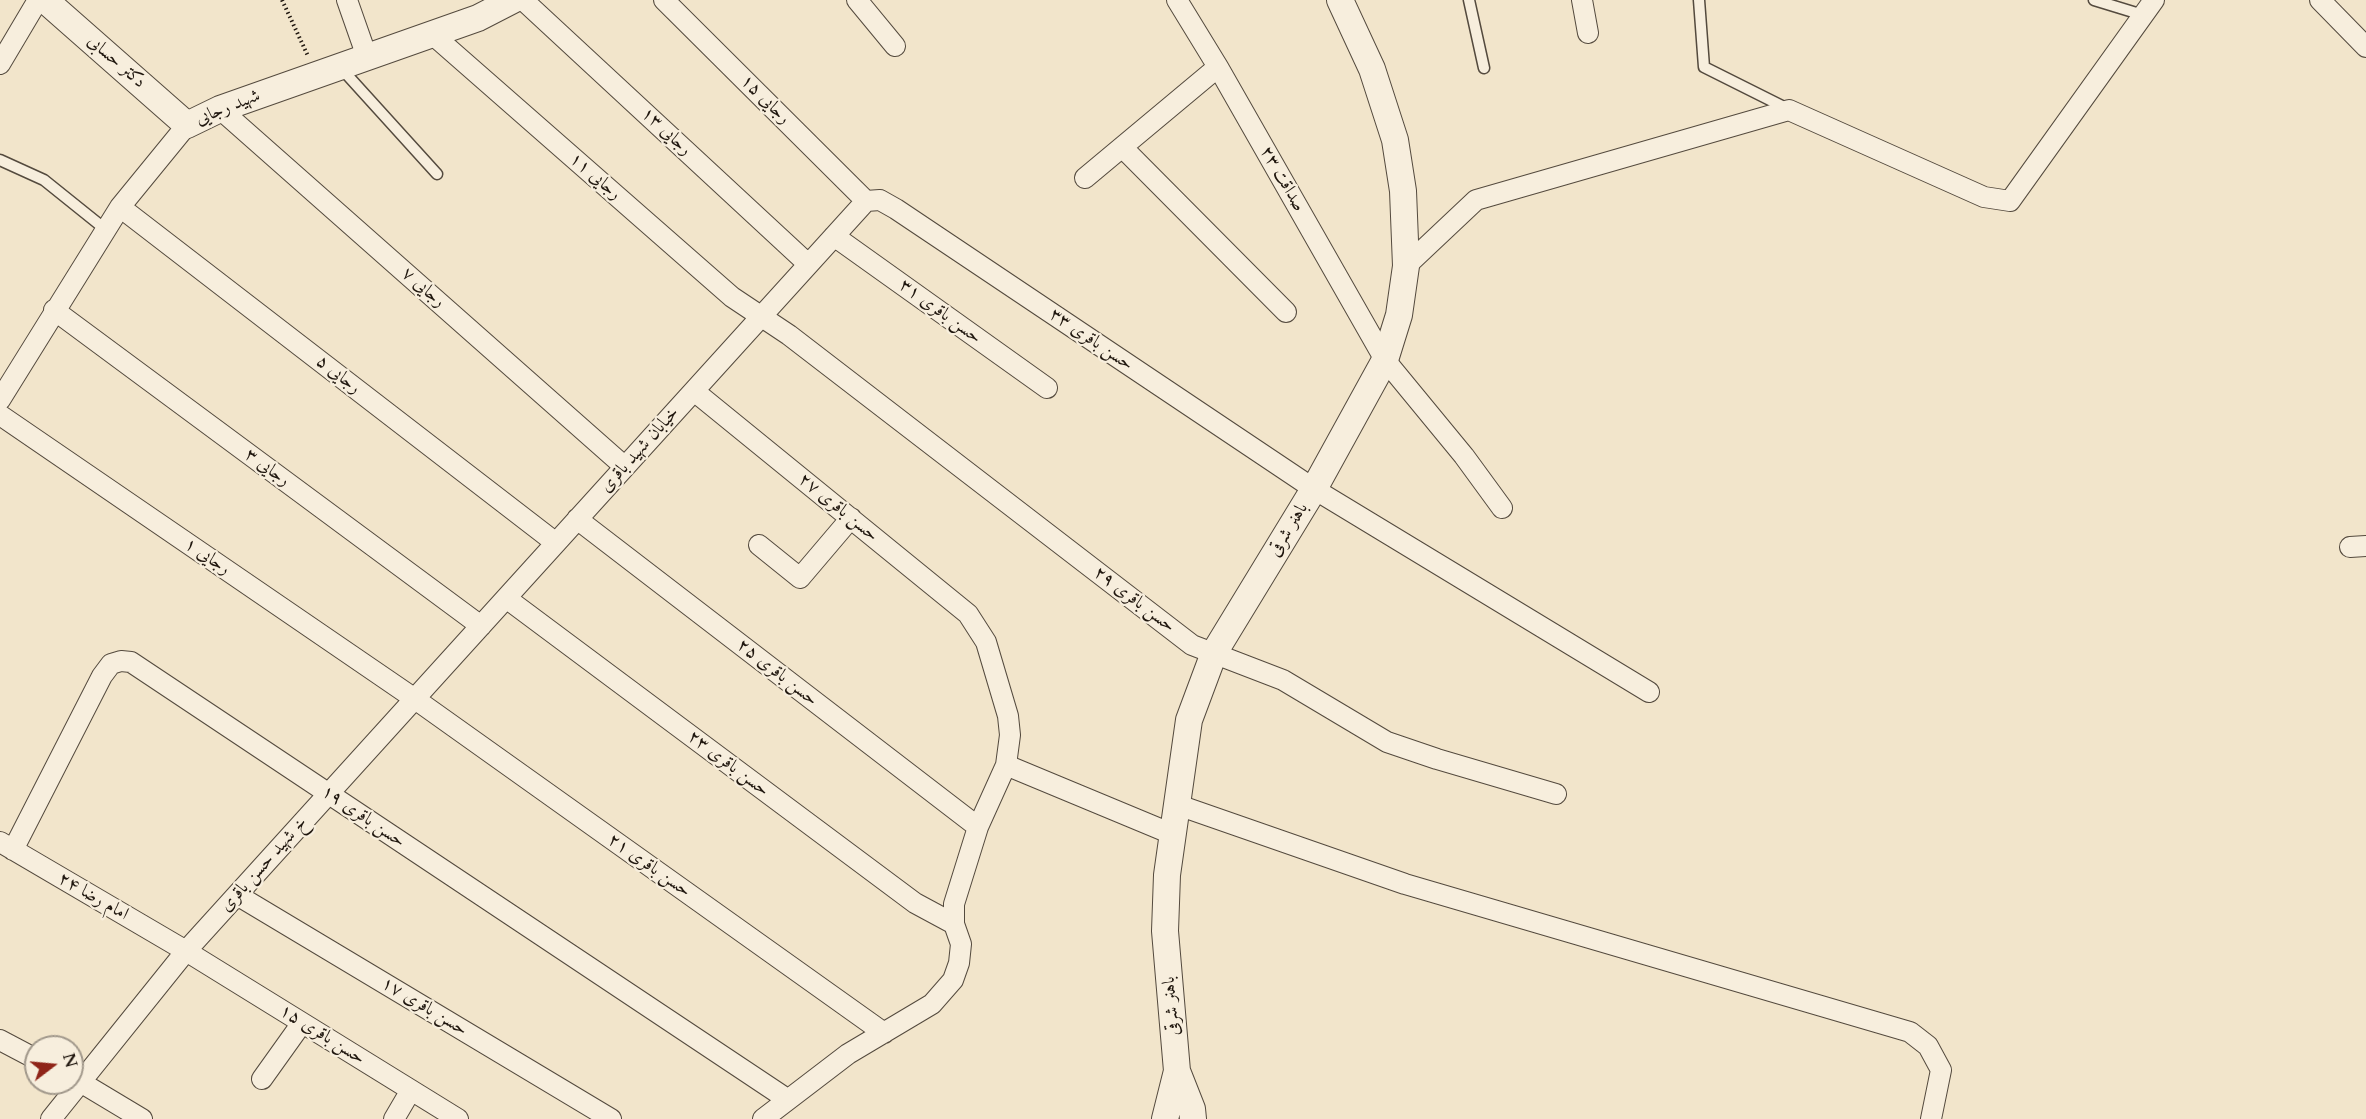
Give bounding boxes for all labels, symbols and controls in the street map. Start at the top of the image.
street label: دکتر حسابی [82,31,150,93]
street label: رجایی ۱۵ [736,71,794,129]
street label: شهید رجایی [193,85,263,131]
street label: رجایی ۱۳ [636,103,696,161]
street label: صداقت ۲۳ [1255,142,1309,216]
street label: رجایی ۱۱ [565,149,625,205]
street label: رجایی ۷ [397,263,449,313]
street label: حسن باقری ۳۱ [895,275,985,349]
street label: حسن باقری ۳۳ [1045,304,1137,376]
street label: رجایی ۵ [311,351,365,399]
street label: خیابان شهید باقری [596,403,684,497]
street label: رجایی ۳ [240,444,294,492]
street label: حسن باقری ۲۷ [794,469,882,547]
street label: باهنر شرقی [1264,499,1314,561]
street label: رجایی ۱ [180,534,234,580]
street label: حسن باقری ۲۹ [1089,562,1179,638]
street label: حسن باقری ۲۵ [732,635,822,711]
street label: حسن باقری ۲۳ [683,726,773,802]
street label: حسن باقری ۱۹ [317,781,409,853]
street label: خ شهید حسن باقری [216,813,312,917]
street label: حسن باقری ۲۱ [603,829,695,903]
street label: امام رضا ۲۴ [54,868,132,926]
street label: حسن باقری ۱۷ [377,973,471,1041]
street label: باهنر شرقی [1159,975,1185,1037]
street label: حسن باقری ۱۵ [275,1000,369,1070]
north arrow [24,1035,84,1095]
text: N [57,1051,82,1070]

